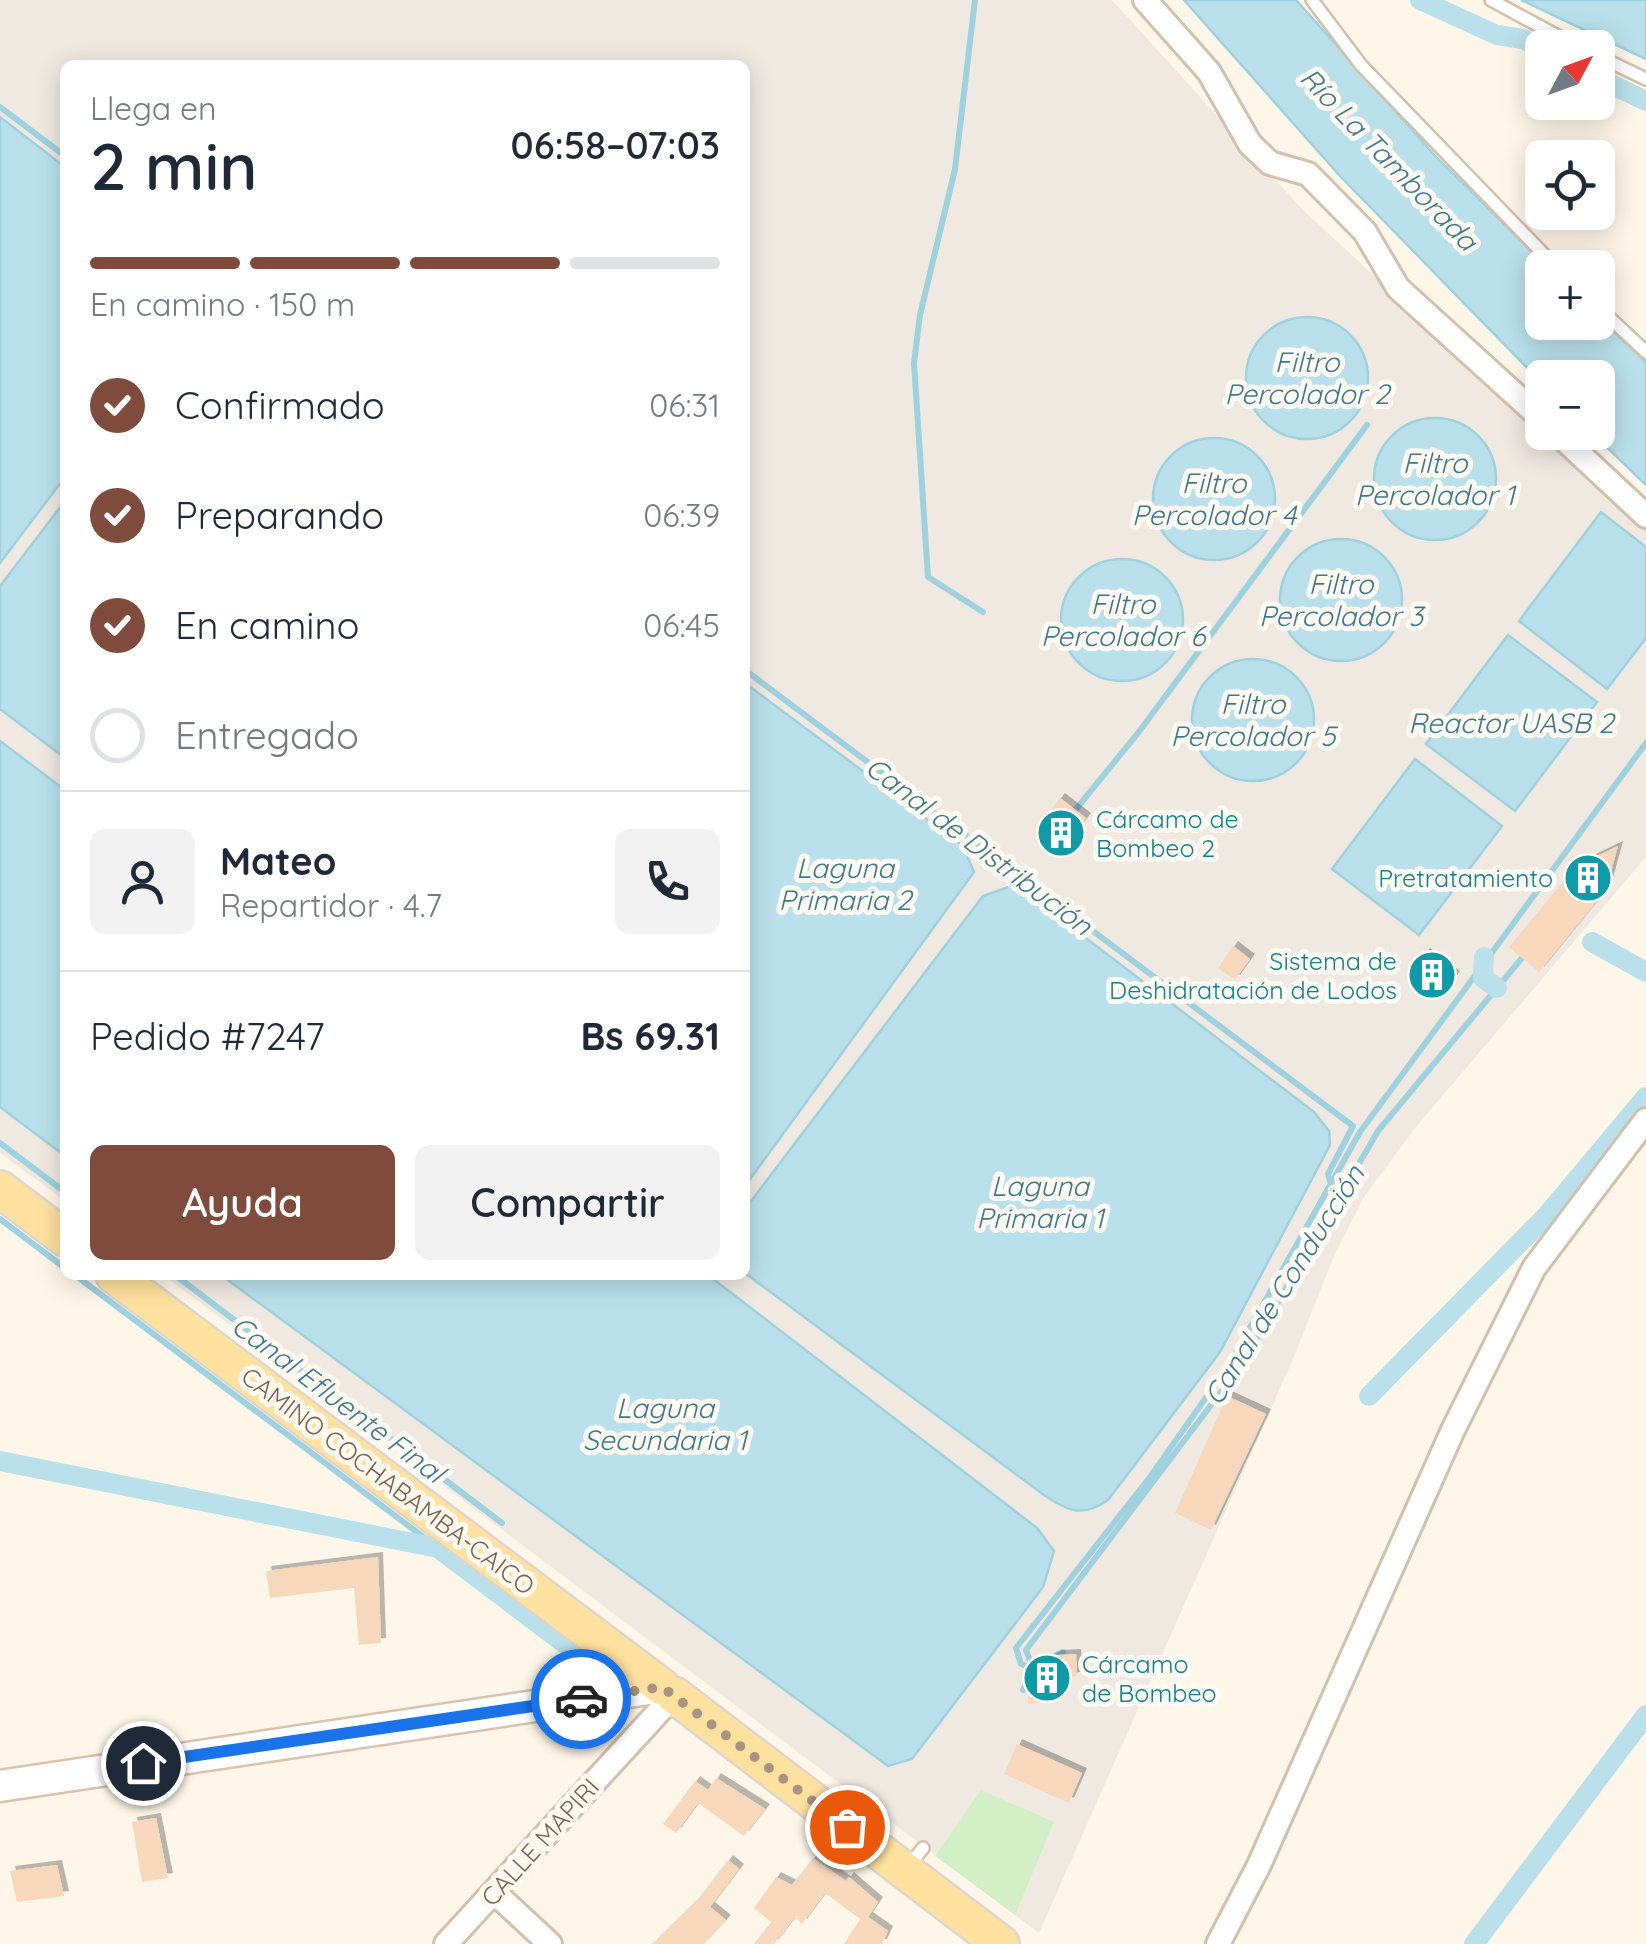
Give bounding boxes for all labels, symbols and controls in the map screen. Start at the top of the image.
north arrow [1525,30,1615,120]
map controls [1525,30,1615,450]
water label: Río La Tamborada [1293,60,1487,259]
text: Llega en [90,88,217,128]
text: 06:58–07:03 [511,121,720,169]
text: 2 min [90,125,258,206]
button: locate [1525,140,1615,230]
button: + [1525,250,1615,340]
text: En camino · 150 m [90,284,355,324]
water label: Filtro Percolador 2 [1224,344,1392,411]
button: − [1525,360,1615,450]
icon: check [90,378,145,433]
text: Confirmado [175,381,385,429]
text: 06:31 [649,385,720,425]
water label: Filtro Percolador 1 [1355,445,1518,512]
water label: Filtro Percolador 4 [1132,465,1297,532]
icon: check [90,488,145,543]
text: Preparando [175,491,384,539]
text: 06:39 [643,495,720,535]
water label: Filtro Percolador 3 [1259,566,1426,633]
water label: Filtro Percolador 6 [1041,586,1207,653]
icon: check [90,598,145,653]
text: En camino [175,601,359,649]
text: 06:45 [643,605,720,645]
water label: Filtro Percolador 5 [1171,686,1338,753]
water label: Reactor UASB 2 [1408,705,1616,740]
text: Entregado [175,711,359,759]
water label: Canal de Distribución [859,749,1100,943]
place label: Cárcamo de Bombeo 2 [1096,803,1239,863]
building icon: Cárcamo de Bombeo 2 [1035,807,1087,859]
button: person [90,829,195,934]
button: phone [615,829,720,934]
text: Mateo [220,837,336,885]
water label: Laguna Primaria 2 [779,850,914,917]
building icon: Pretratamiento [1562,852,1614,904]
place label: Pretratamiento [1378,862,1553,893]
text: Repartidor · 4.7 [220,885,442,925]
place label: Sistema de Deshidratación de Lodos [1109,945,1397,1005]
building icon: Sistema de Deshidratación de Lodos [1406,949,1458,1001]
text: Pedido #7247 [90,1012,324,1060]
text: Bs 69.31 [580,1012,720,1060]
button: Ayuda [90,1145,395,1260]
button: Compartir [415,1145,720,1260]
water label: Canal de Conducción [1196,1158,1372,1411]
water label: Laguna Primaria 1 [976,1168,1106,1235]
water label: Canal Efluente Final [225,1307,454,1492]
street label: CAMINO COCHABAMBA-CAICO [236,1360,541,1601]
water label: Laguna Secundaria 1 [583,1390,750,1457]
place label: Cárcamo de Bombeo [1082,1648,1217,1708]
courier [531,1649,631,1749]
building icon: Cárcamo de Bombeo [1021,1652,1073,1704]
icon: car [554,1672,609,1727]
pin [101,1721,186,1806]
icon: home [116,1736,171,1791]
street label: CALLE MAPIRI [474,1771,605,1912]
pin [805,1785,890,1870]
icon: bag [820,1800,875,1855]

